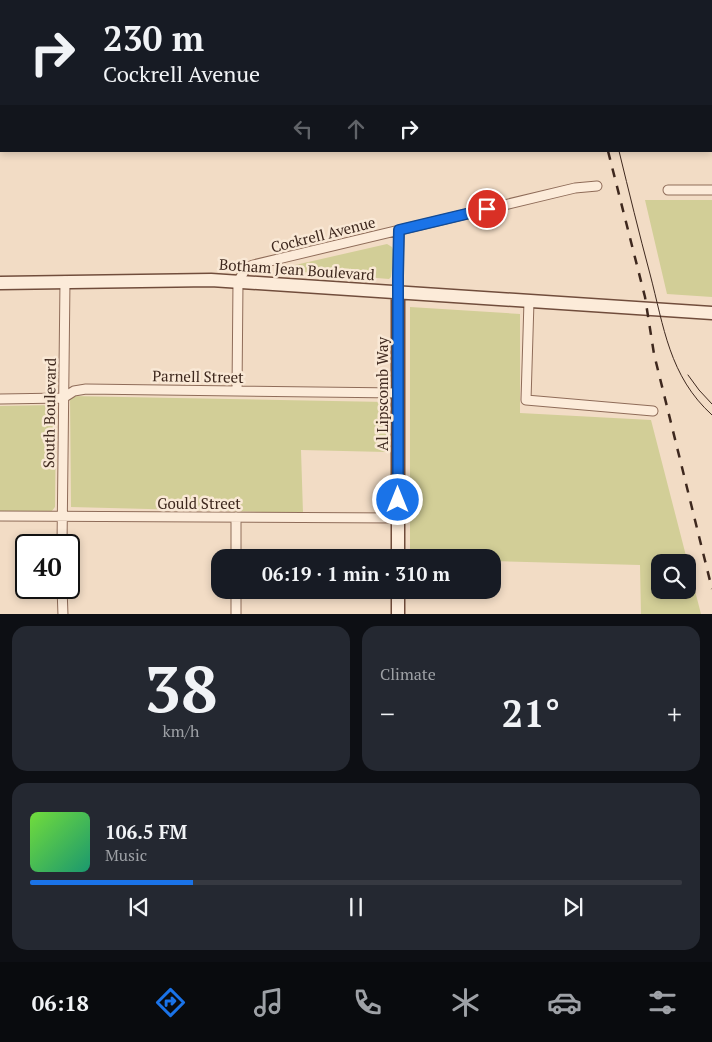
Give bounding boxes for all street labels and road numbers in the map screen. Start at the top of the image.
street label: Cockrell Avenue [269,211,377,257]
street label: Botham Jean Boulevard [219,254,375,284]
street label: Al Lipscomb Way [372,337,392,451]
street label: South Boulevard [38,358,60,468]
street label: Parnell Street [152,365,244,387]
street label: Gould Street [157,493,241,513]

